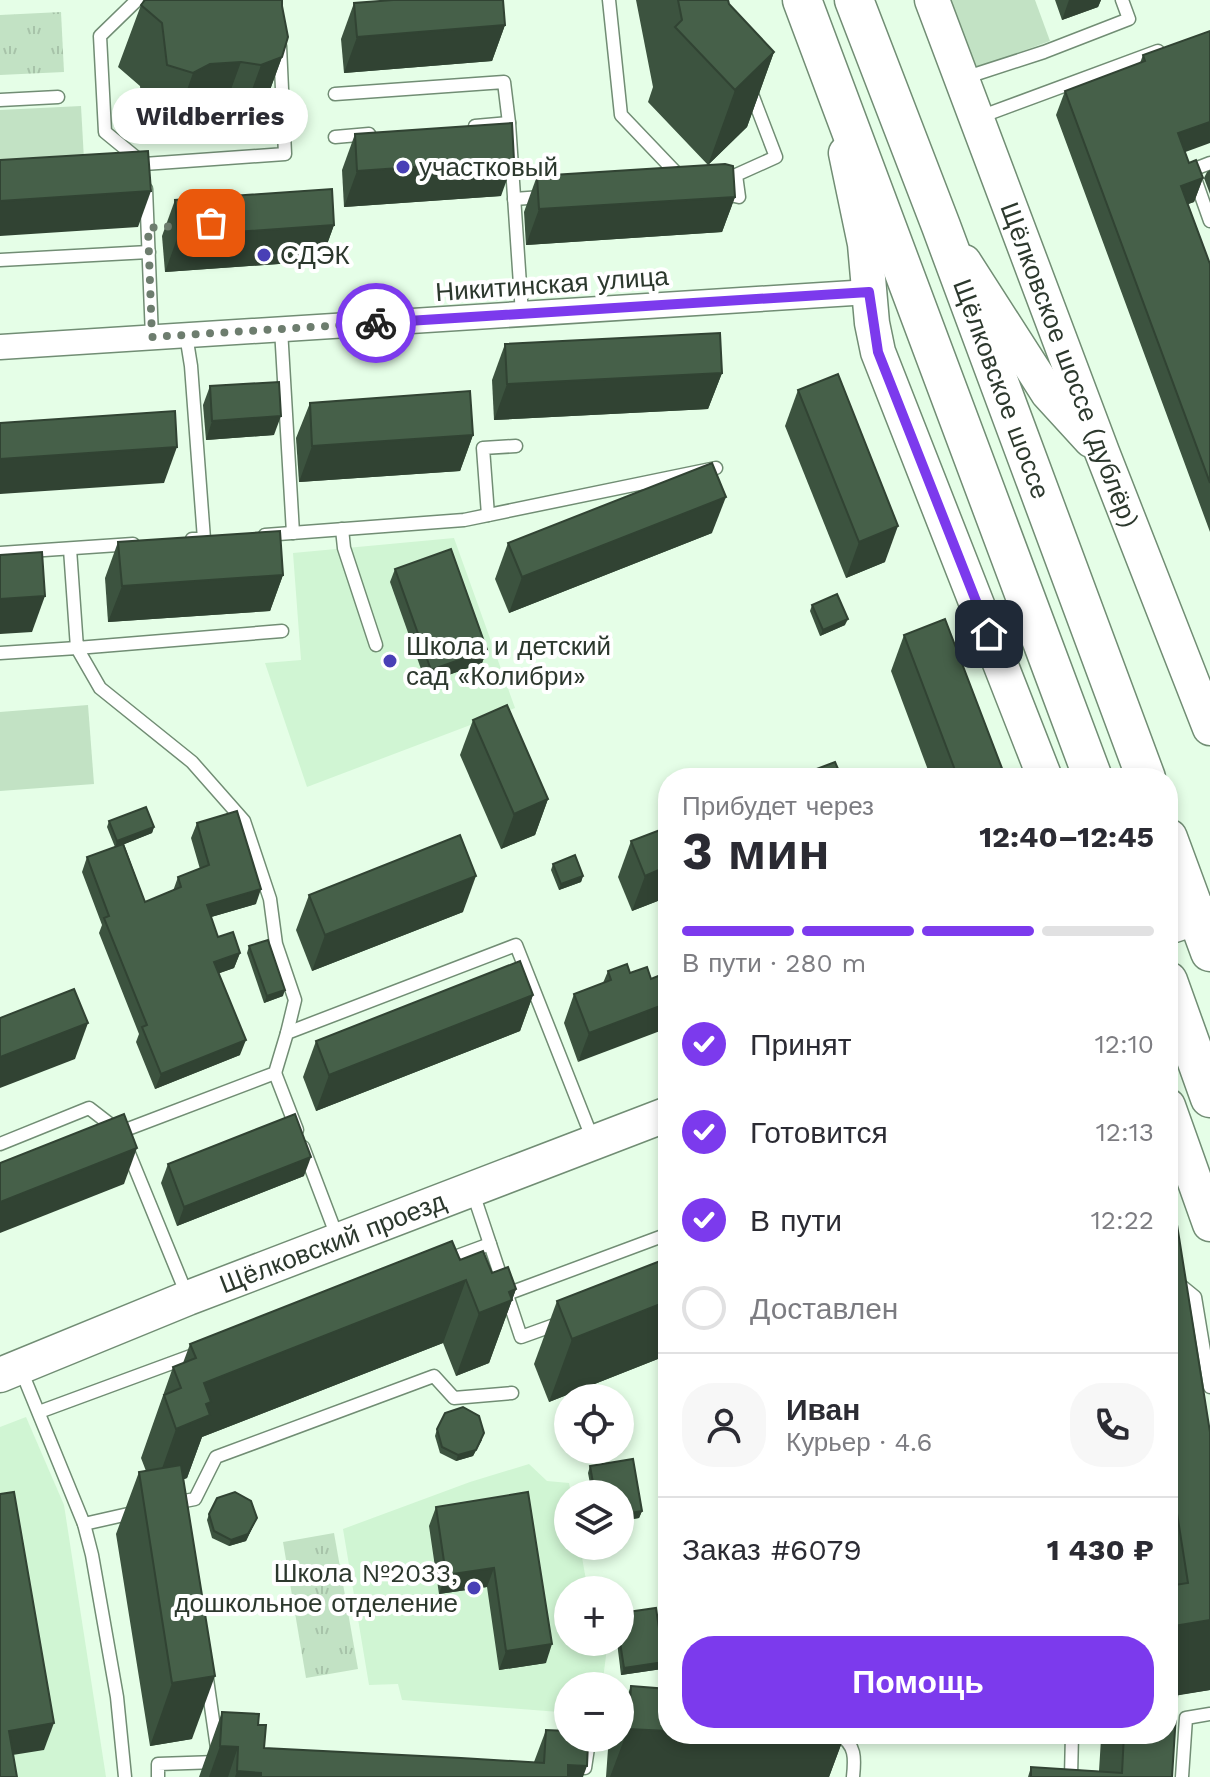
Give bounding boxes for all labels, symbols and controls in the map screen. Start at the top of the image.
callout: Wildberries [113,87,309,143]
text: Wildberries [136,101,284,131]
place label: участковый [419,152,558,182]
marker: участковый [394,158,412,176]
pin [177,189,245,257]
street label: Щёлковское шоссе (дублёр) [993,197,1145,531]
icon: bag [189,201,233,245]
place label: СДЭК [280,240,350,270]
marker: СДЭК [255,246,273,264]
street label: Никитинская улица [434,261,670,307]
street label: Щёлковское шоссе [947,274,1055,502]
courier [336,283,416,363]
icon: bike [354,301,398,345]
pin [955,600,1023,668]
icon: home [967,612,1011,656]
place label: Школа и детский сад «Колибри» [406,631,611,691]
marker: Школа и детский сад «Колибри» [381,652,399,670]
text: Прибудет через [682,791,874,821]
text: 12:40–12:45 [979,819,1154,854]
text: 3 мин [682,821,830,882]
text: В пути · 280 m [682,948,866,978]
icon: check [682,1022,726,1066]
text: Принят [750,1027,852,1062]
text: 12:10 [1095,1029,1154,1059]
icon: check [682,1110,726,1154]
text: Готовится [750,1115,888,1150]
text: 12:13 [1096,1117,1154,1147]
street label: Щёлковский проезд [215,1186,450,1299]
icon: check [682,1198,726,1242]
text: В пути [750,1203,842,1238]
text: 12:22 [1091,1205,1154,1235]
text: Доставлен [750,1291,898,1326]
button: person [682,1383,766,1467]
button: phone [1070,1383,1154,1467]
map controls [554,1384,634,1752]
button: locate [554,1384,634,1464]
text: Иван [786,1392,860,1427]
text: Курьер · 4.6 [786,1427,932,1457]
button: layers [554,1480,634,1560]
text: Заказ #6079 [682,1532,862,1567]
text: 1 430 ₽ [1047,1532,1154,1567]
place label: Школа №2033, дошкольное отделение [174,1558,458,1618]
button: + [554,1576,634,1656]
marker: Школа №2033, дошкольное отделение [465,1579,483,1597]
button: Помощь [682,1636,1154,1728]
button: − [554,1672,634,1752]

